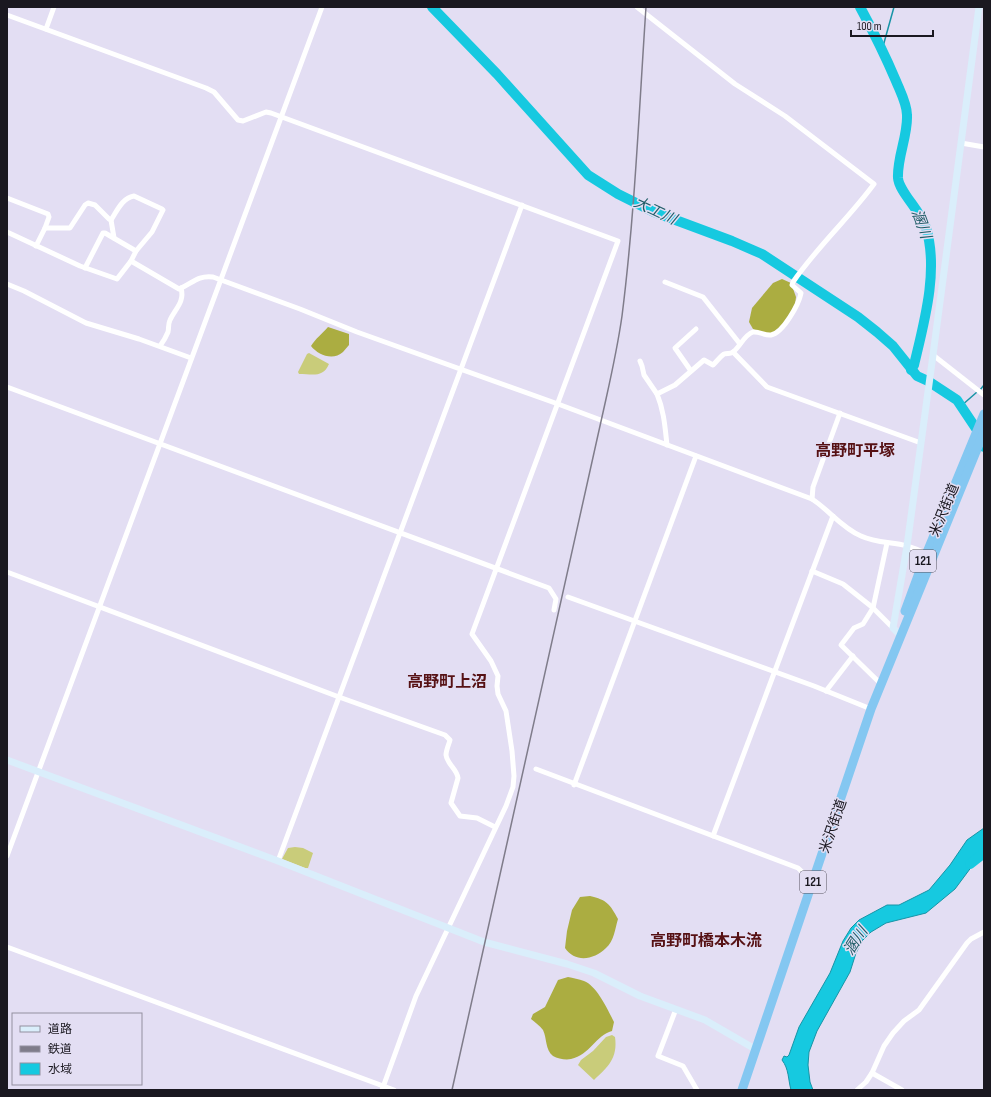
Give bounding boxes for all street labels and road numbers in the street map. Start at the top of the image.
street label: 米沢街道 [926,481,962,539]
road number: 121 [910,550,936,572]
street label: 米沢街道 [816,797,850,855]
road number: 121 [800,871,826,893]

